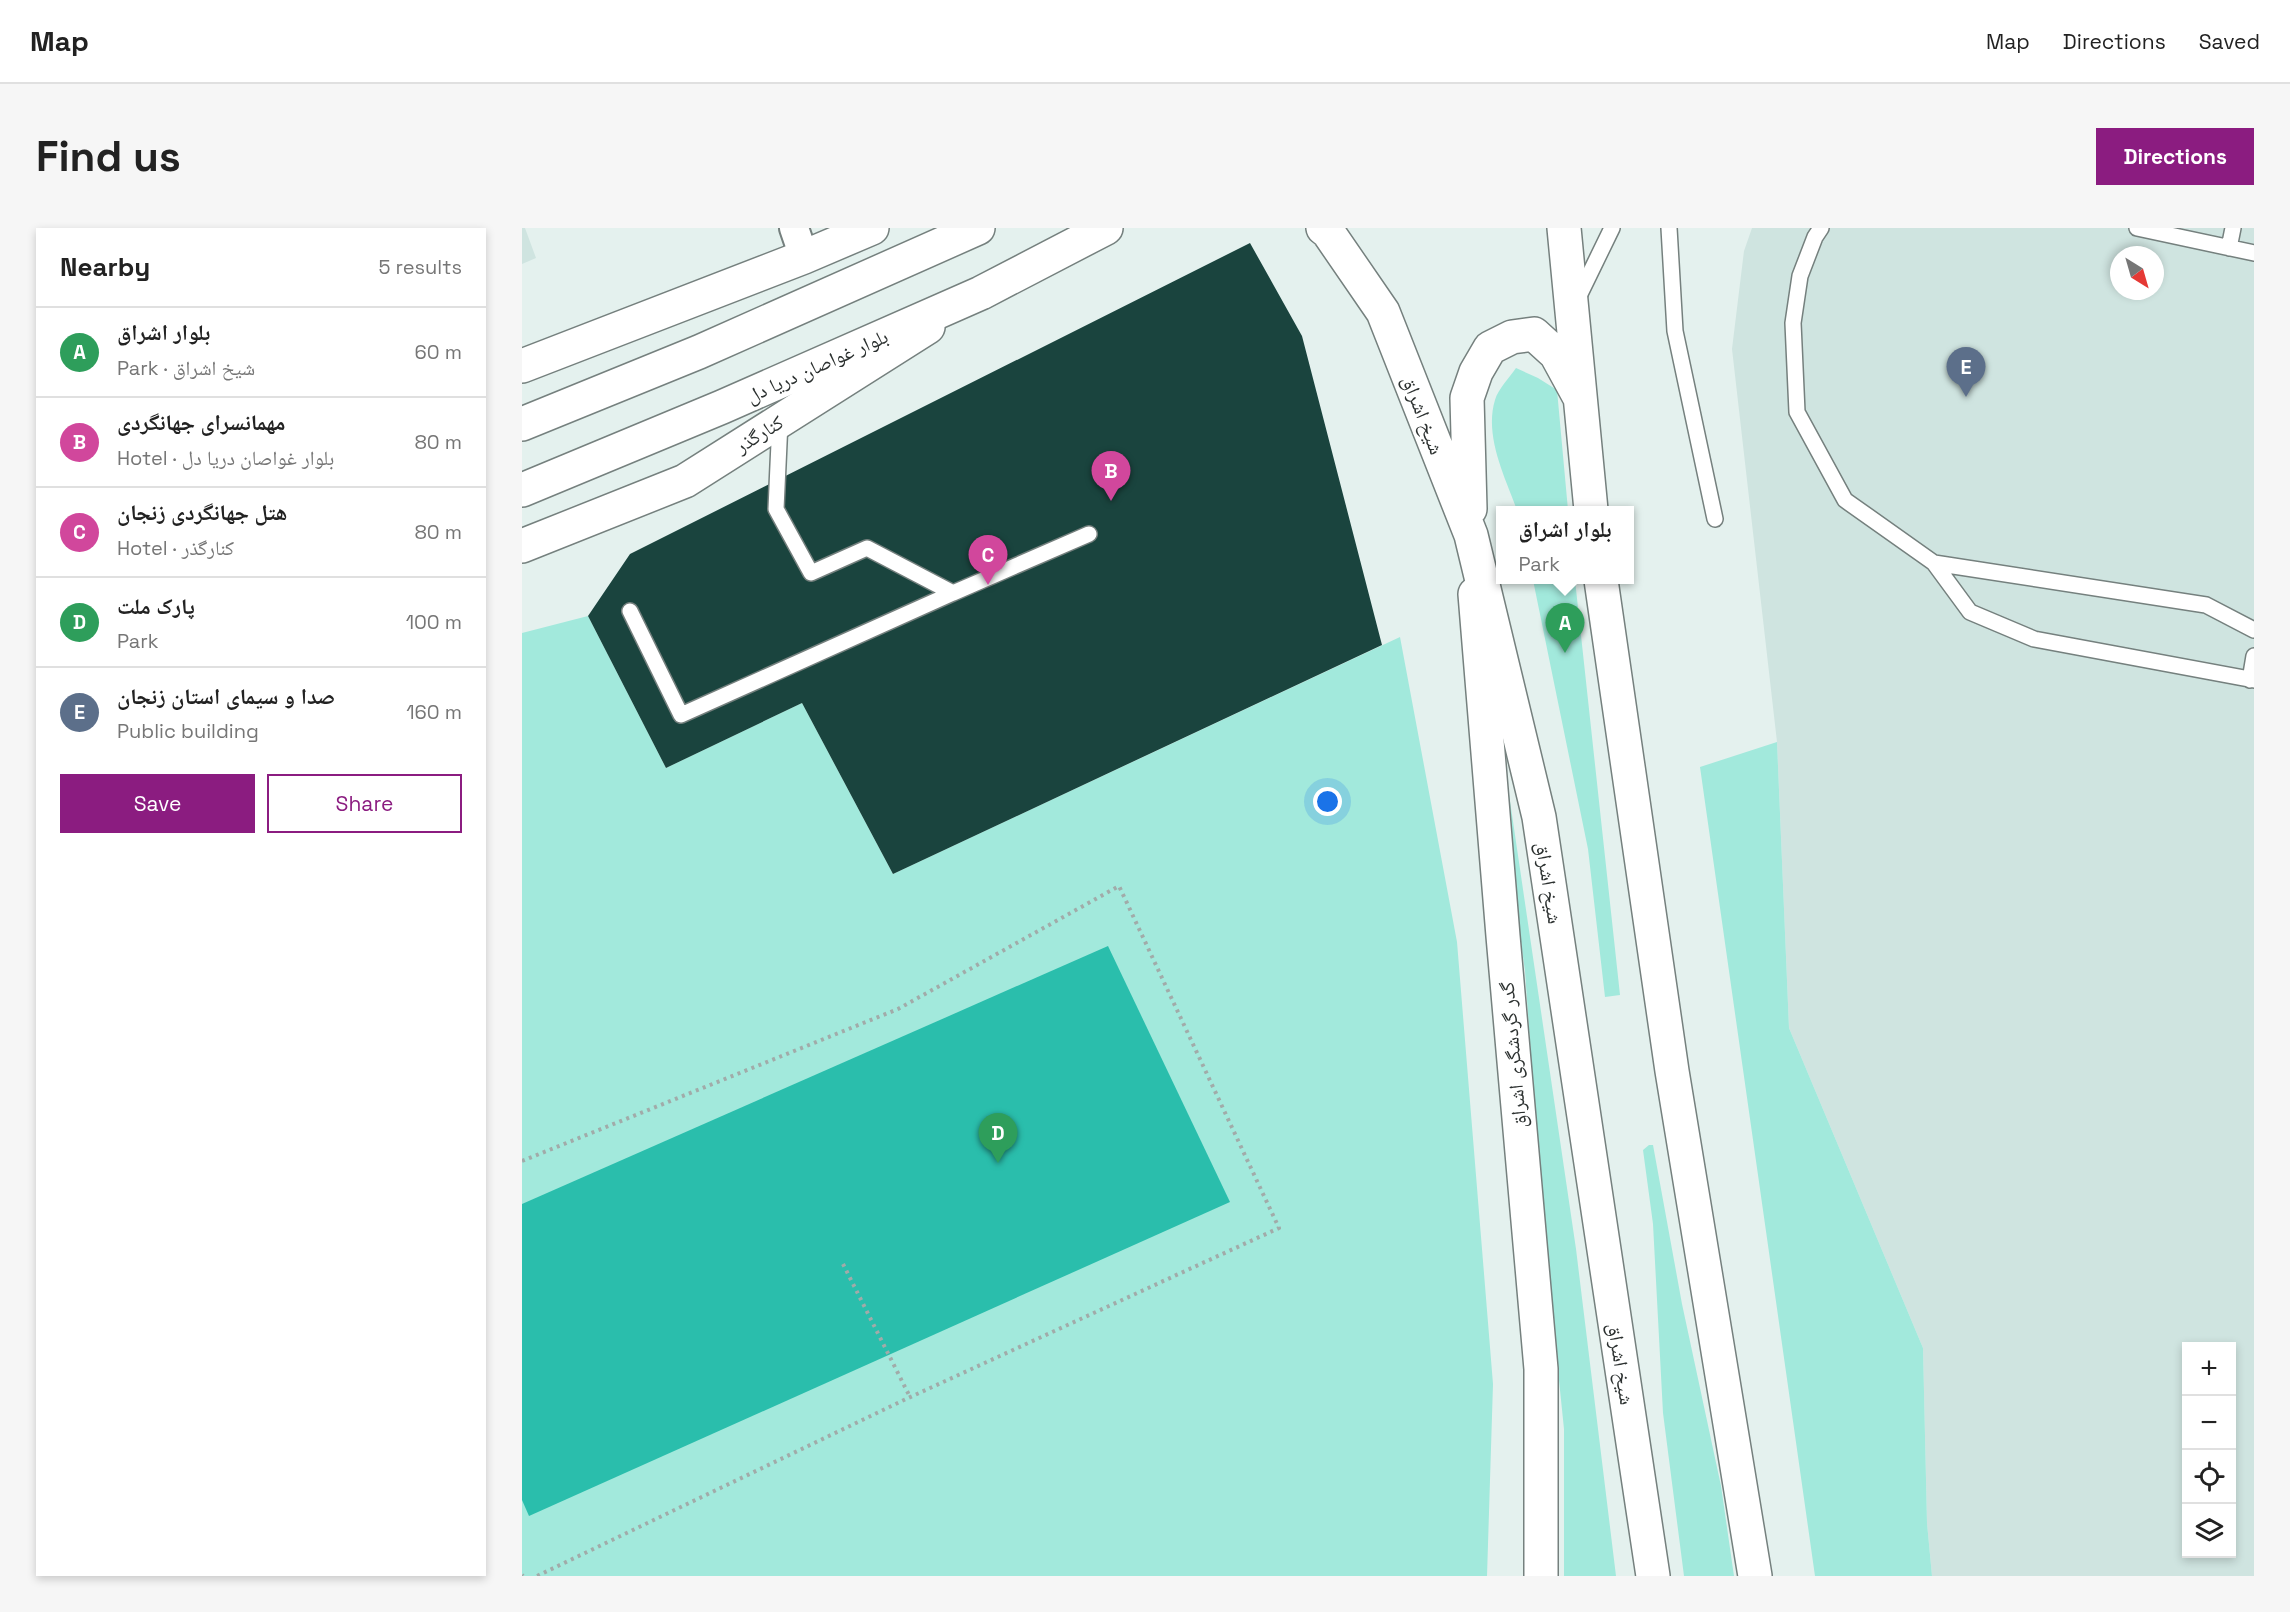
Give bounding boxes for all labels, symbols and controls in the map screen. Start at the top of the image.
text: Map [30,23,89,59]
text: Map [1986,28,2030,55]
text: Directions [2063,28,2166,55]
text: Saved [2199,28,2260,55]
button: Directions [2096,128,2254,185]
text: Find us [36,130,181,183]
north arrow [2110,246,2164,300]
text: Nearby [60,250,150,284]
text: 5 results [378,254,462,280]
text: بلوار اشراق [117,318,210,346]
street label: بلوار غواصان دریا دل [742,323,892,409]
text: A [73,339,86,365]
text: 60 m [415,339,462,365]
pin: E [1946,348,1986,397]
text: Park · شیخ اشراق [117,355,255,381]
street label: شیخ اشراق [1396,372,1450,458]
text: مهمانسرای جهانگردی [117,408,285,436]
street label: کنارگذر [729,409,788,459]
text: B [73,429,86,455]
text: 80 m [414,429,462,455]
text: Hotel · بلوار غواصان دریا دل [117,445,334,471]
pin: B [1092,452,1130,501]
text: هتل جهانگردی زنجان [117,498,287,526]
popup [1496,506,1634,584]
text: بلوار اشراق [1518,515,1612,543]
text: C [73,519,86,545]
text: 80 m [414,519,462,545]
text: Hotel · کنارگذر [117,535,234,561]
pin: C [968,536,1008,585]
text: Park [1518,551,1560,577]
text: پارک ملت [117,592,195,620]
pin: A [1546,604,1584,653]
text: D [73,609,86,635]
text: 100 m [406,609,462,635]
text: Park [117,628,159,654]
text: صدا و سیمای استان زنجان [117,682,335,710]
text: E [74,699,85,725]
text: 160 m [406,699,462,725]
text: Public building [117,718,259,744]
button: Save [60,774,255,833]
button: Share [267,774,462,833]
your location [1313,787,1342,816]
street label: شیخ اشراق [1530,840,1568,926]
street label: گدر گردشگری اشراق [1494,981,1532,1129]
pin: D [978,1114,1018,1163]
street label: شیخ اشراق [1602,1321,1640,1407]
map controls [2182,1342,2236,1558]
button: + [2182,1342,2236,1396]
button: − [2182,1396,2236,1450]
button: locate [2182,1450,2236,1504]
button: layers [2182,1504,2236,1558]

